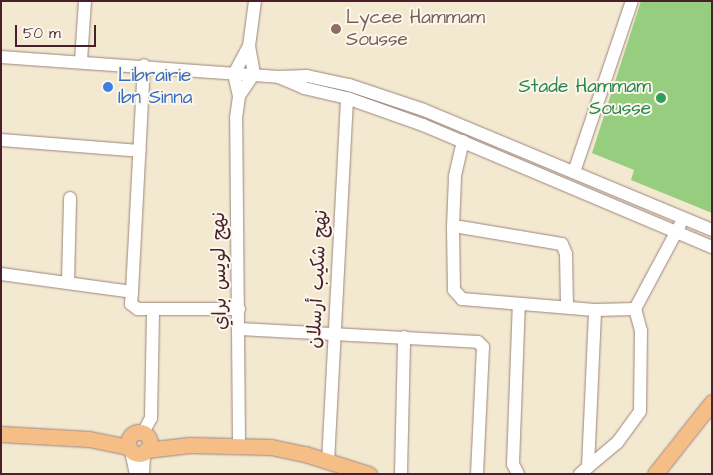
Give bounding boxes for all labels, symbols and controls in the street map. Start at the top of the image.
place label: Lycee Hammam Sousse [346,7,485,51]
scale bar [18,15,99,47]
text: 50 m [23,23,61,44]
marker: Lycee Hammam Sousse [330,23,342,35]
place label: Librairie Ibn Sinna [118,65,192,109]
place label: Stade Hammam Sousse [519,76,651,120]
marker: Librairie Ibn Sinna [102,81,114,93]
marker: Stade Hammam Sousse [655,92,667,104]
street label: نهج شكيب أرسلان [303,209,333,349]
street label: نهج لويس براي [208,212,232,330]

